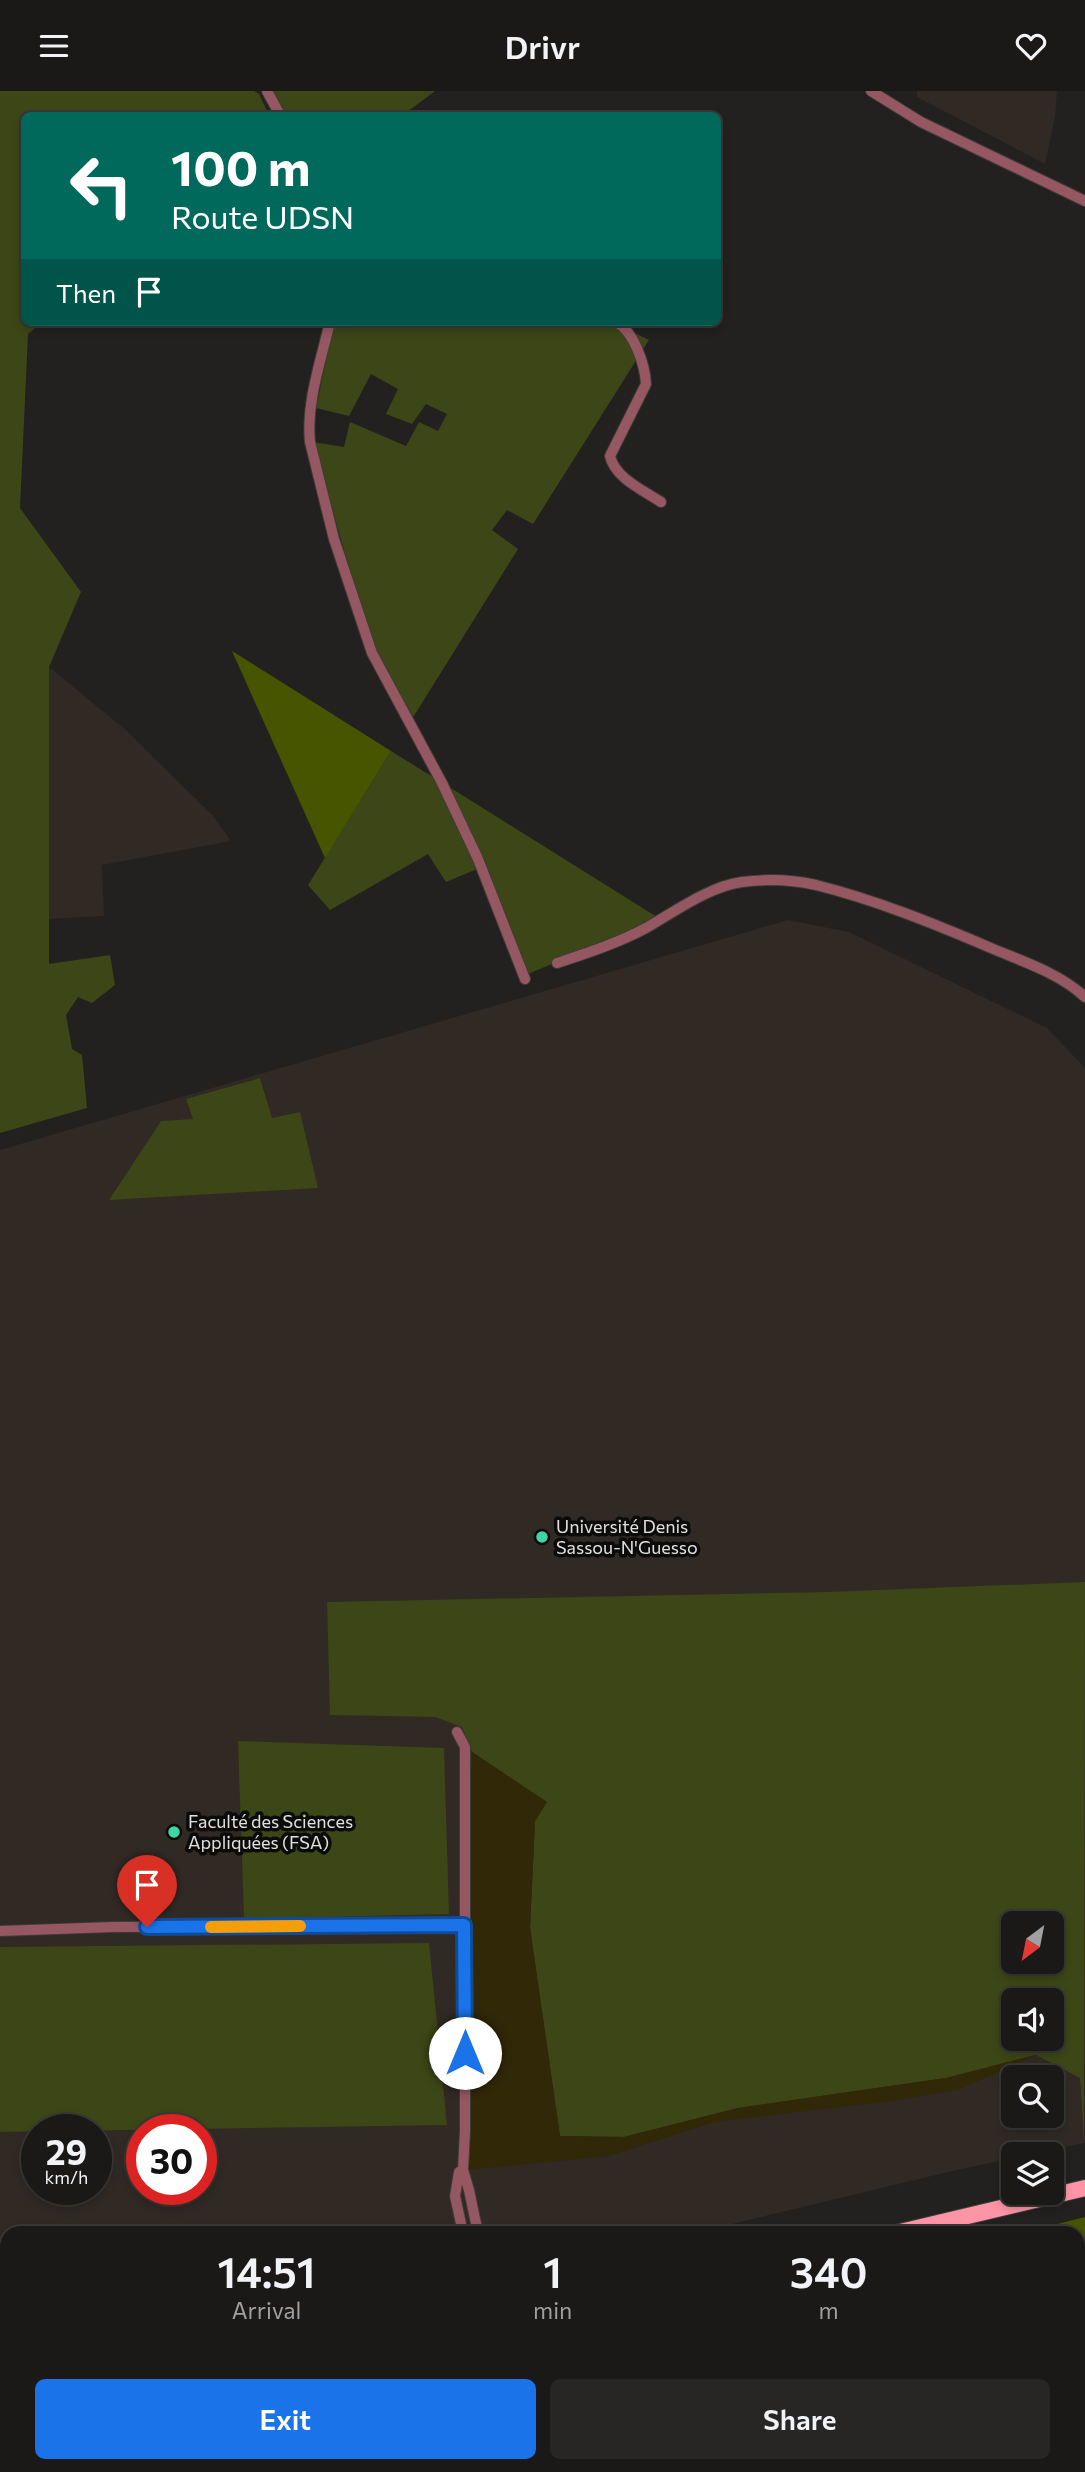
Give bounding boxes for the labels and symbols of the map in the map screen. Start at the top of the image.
place label: Université Denis Sassou-N'Guesso [556,1515,698,1558]
marker: Université Denis Sassou-N'Guesso [534,1529,550,1545]
place label: Faculté des Sciences Appliquées (FSA) [188,1810,353,1853]
marker: Faculté des Sciences Appliquées (FSA) [166,1824,182,1840]
pin [117,1855,177,1927]
north arrow [1001,1911,1064,1974]
position arrow [428,2016,502,2090]
speed limit sign: 30 [126,2114,217,2205]

